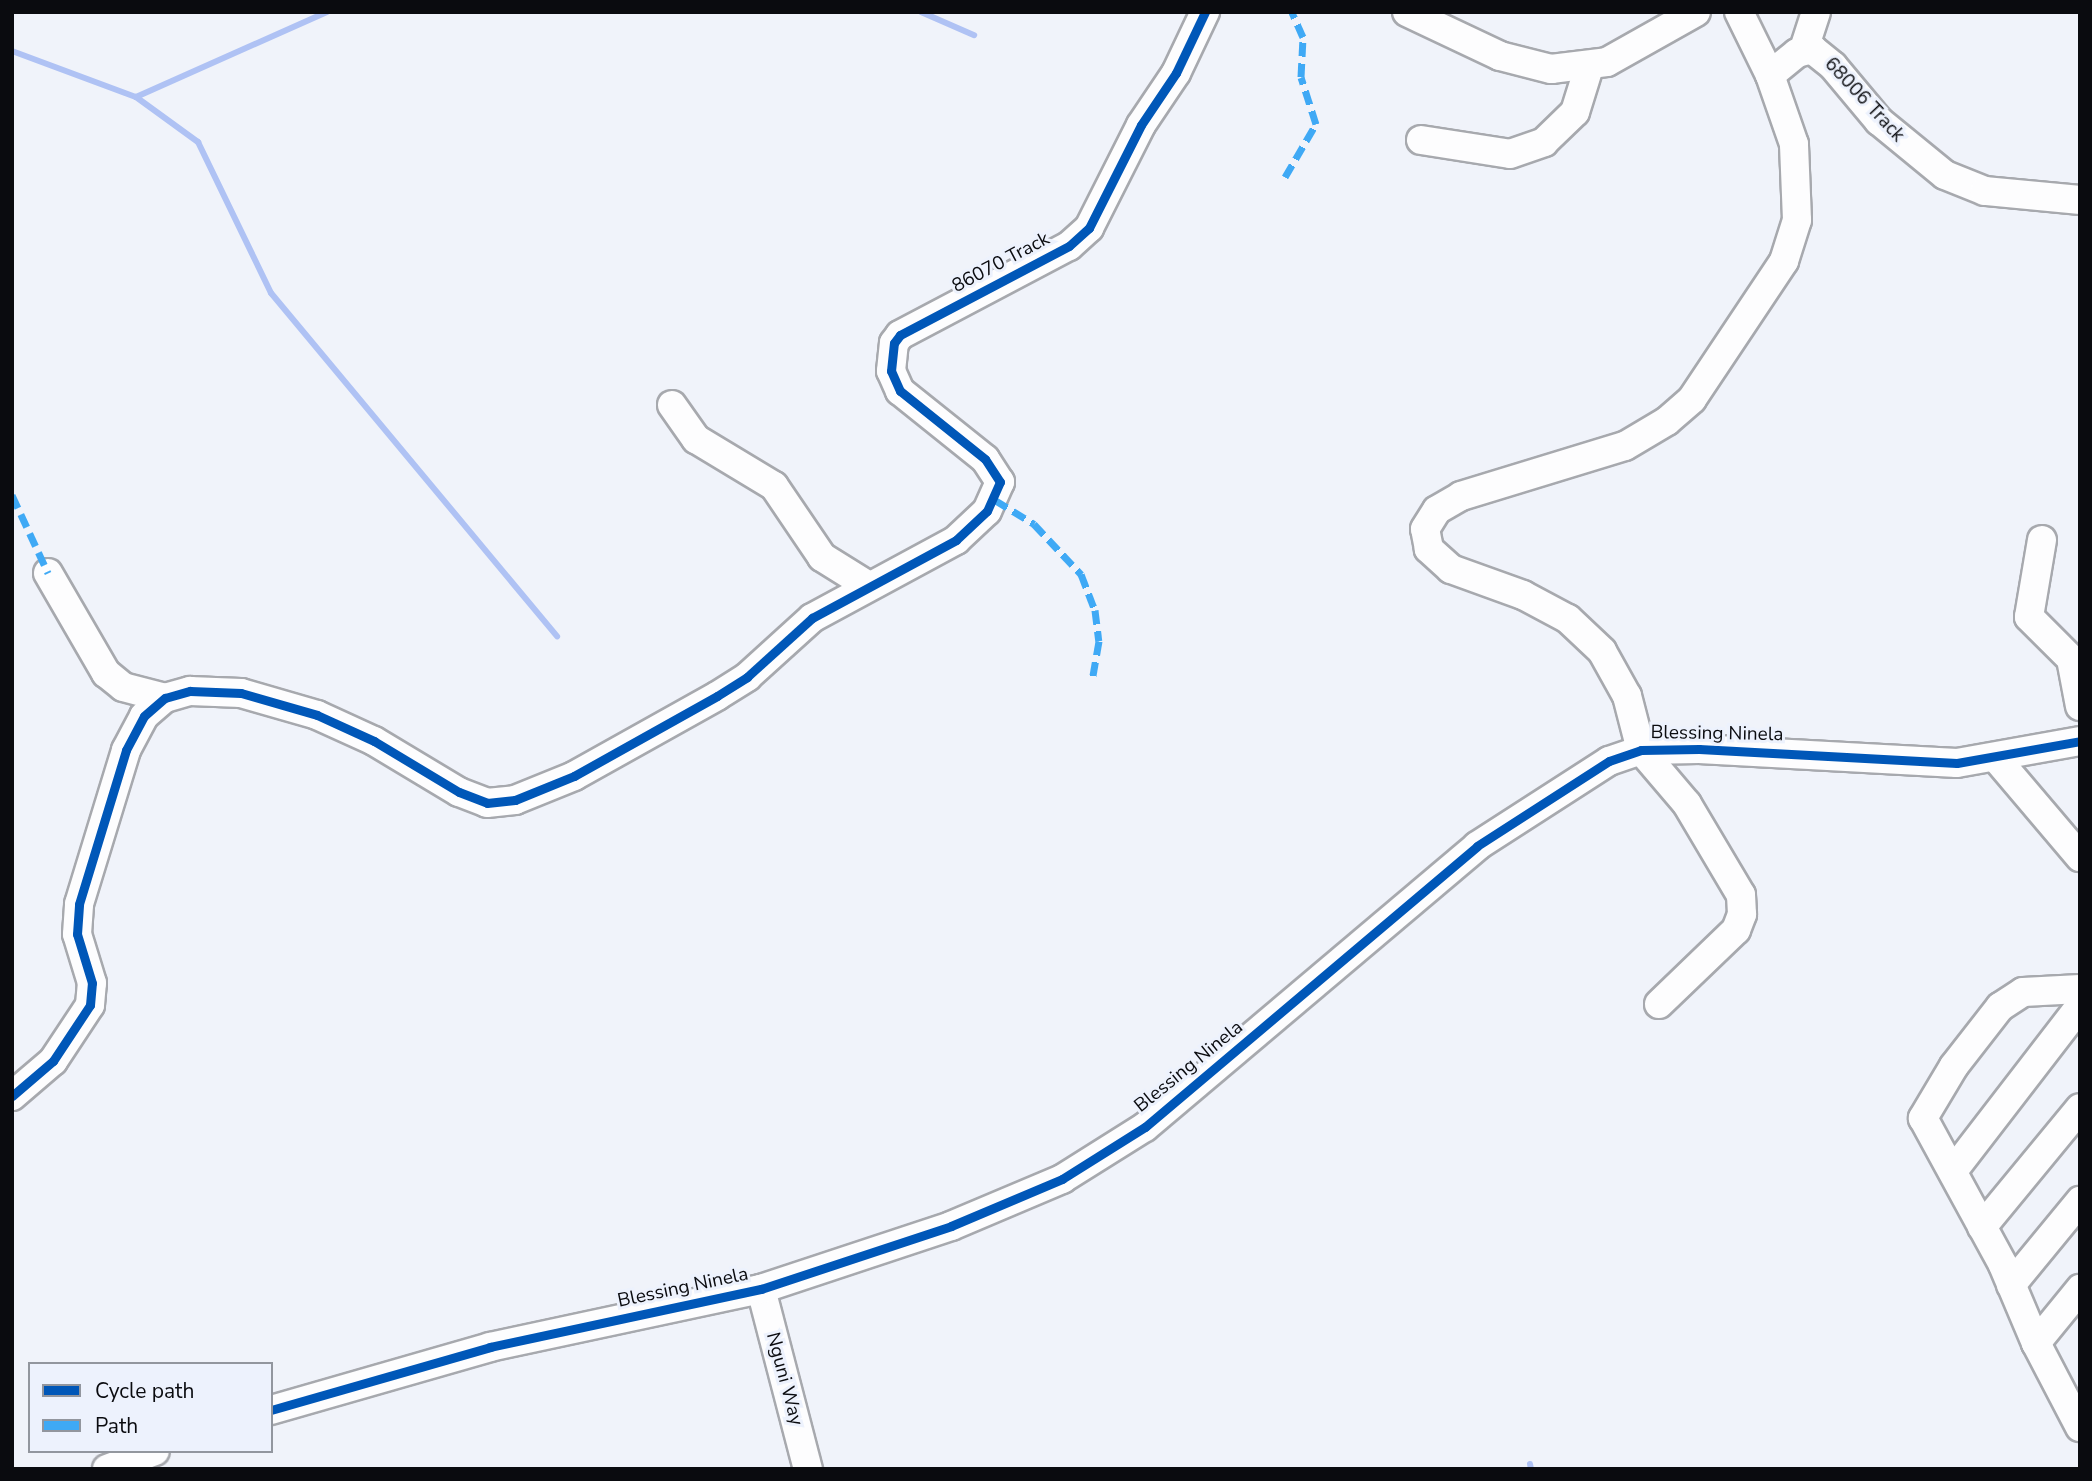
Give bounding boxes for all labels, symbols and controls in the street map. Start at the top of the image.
street label: 68006 Track [1819,53,1909,147]
street label: 86070 Track [948,228,1054,298]
street label: Blessing Ninela [1650,721,1784,747]
street label: Blessing Ninela [1130,1016,1248,1118]
street label: Blessing Ninela [616,1263,750,1313]
street label: Nguni Way [761,1330,807,1428]
legend [28,1362,273,1453]
text: Cycle path [95,1377,194,1405]
text: Path [95,1412,138,1440]

